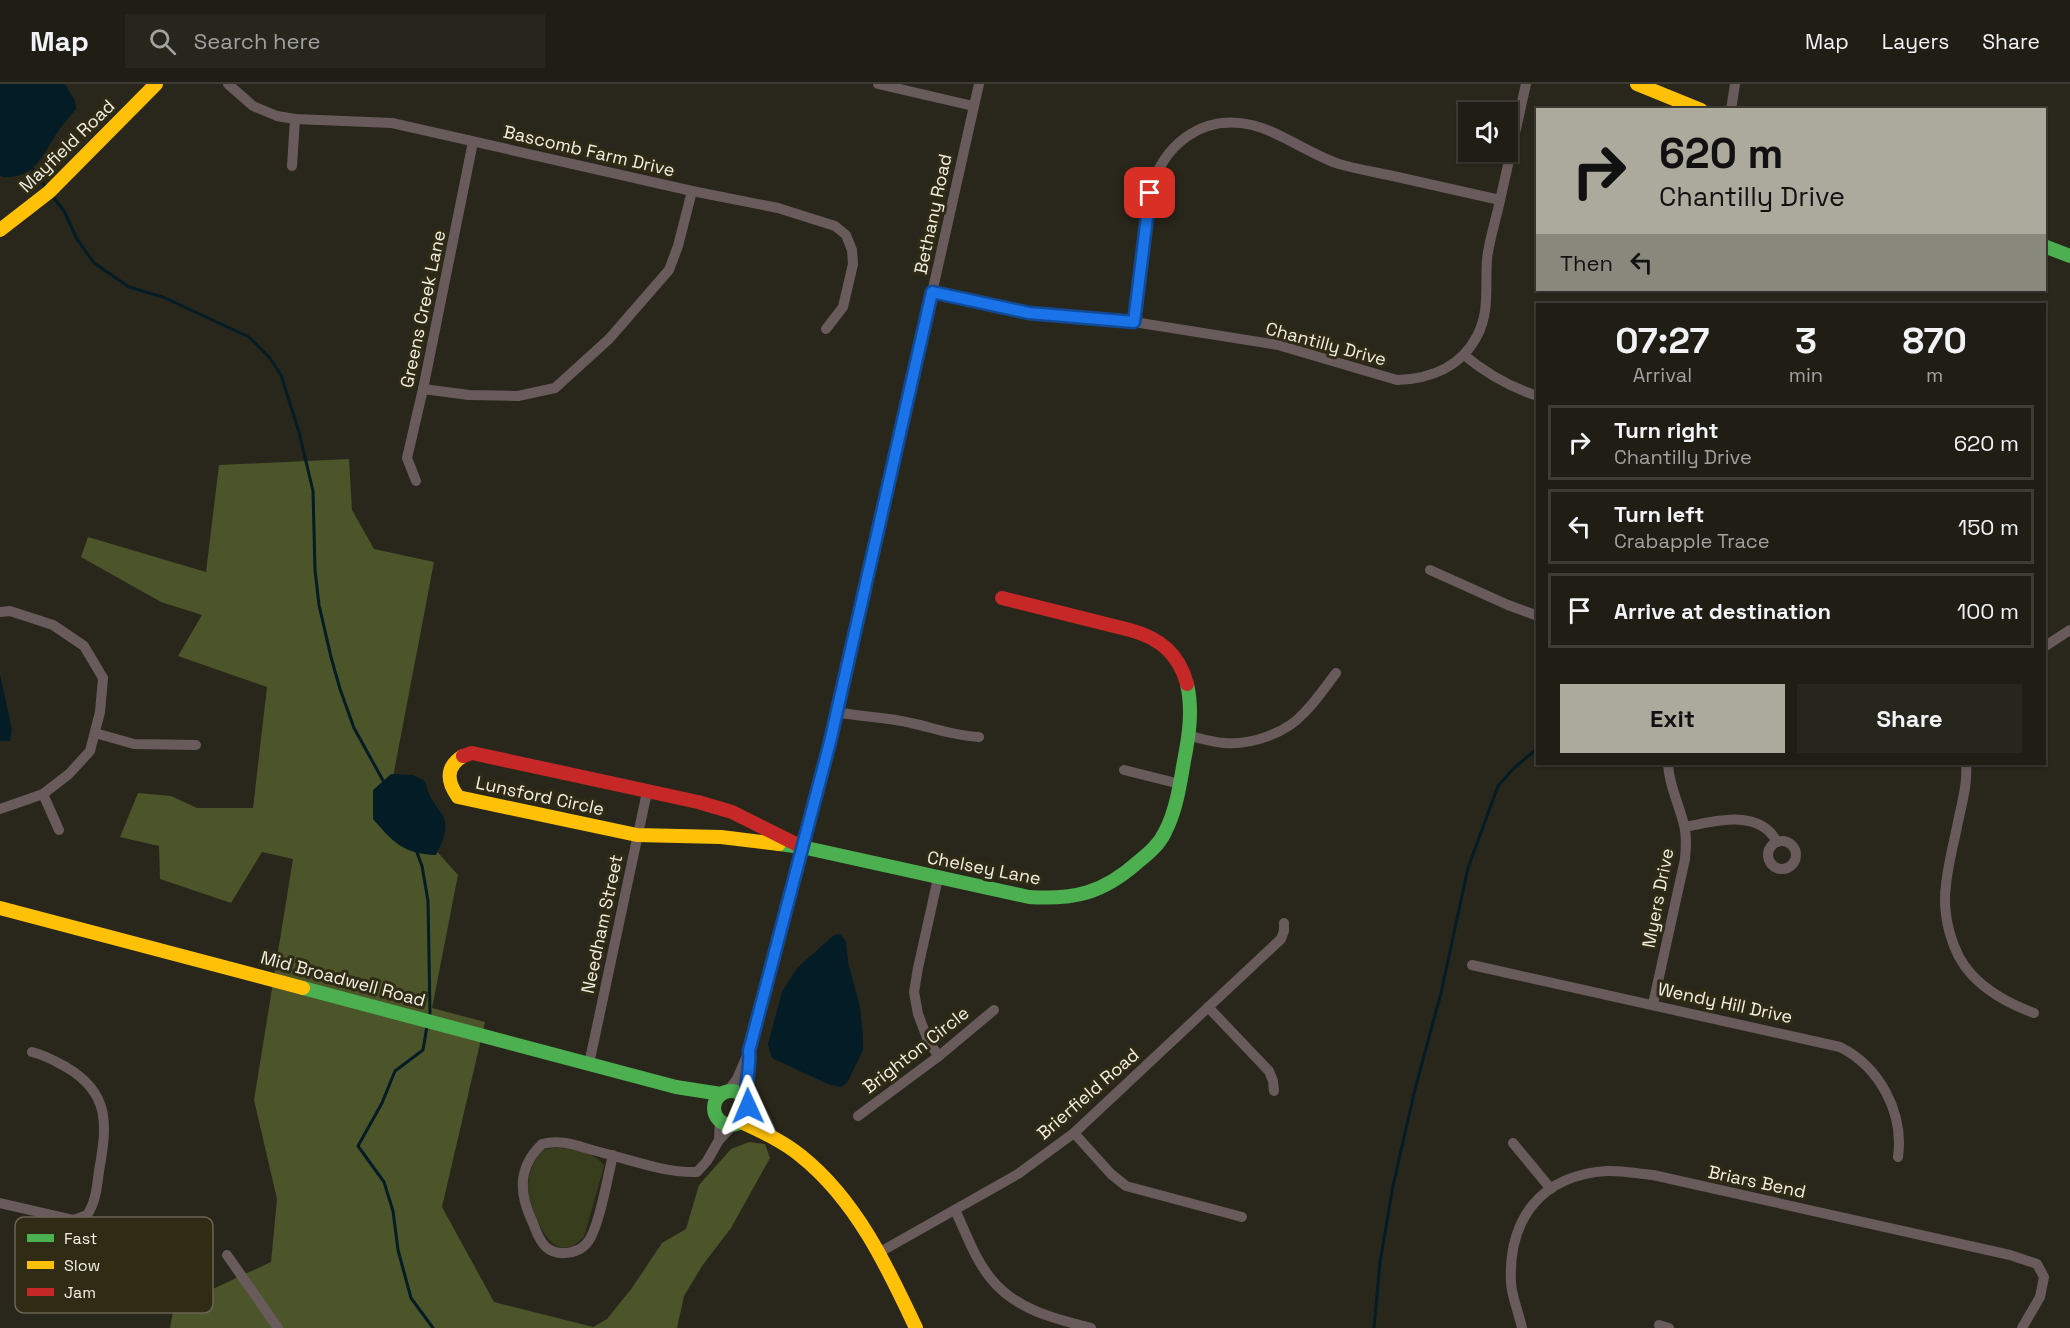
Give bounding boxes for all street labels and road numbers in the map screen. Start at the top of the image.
street label: Mayfield Road [14,94,119,197]
street label: Bascomb Farm Drive [501,120,677,181]
street label: Bethany Road [909,152,957,276]
street label: Greens Creek Lane [395,228,450,390]
street label: Chantilly Drive [1263,316,1389,371]
street label: Lunsford Circle [474,771,606,820]
street label: Chelsey Lane [925,845,1043,890]
street label: Myers Drive [1637,846,1678,950]
street label: Needham Street [576,852,627,995]
street label: Mid Broadwell Road [258,945,428,1012]
street label: Wendy Hill Drive [1656,977,1795,1028]
street label: Brighton Circle [858,1001,973,1098]
street label: Brierfield Road [1032,1043,1143,1144]
street label: Briars Bend [1706,1160,1808,1203]

